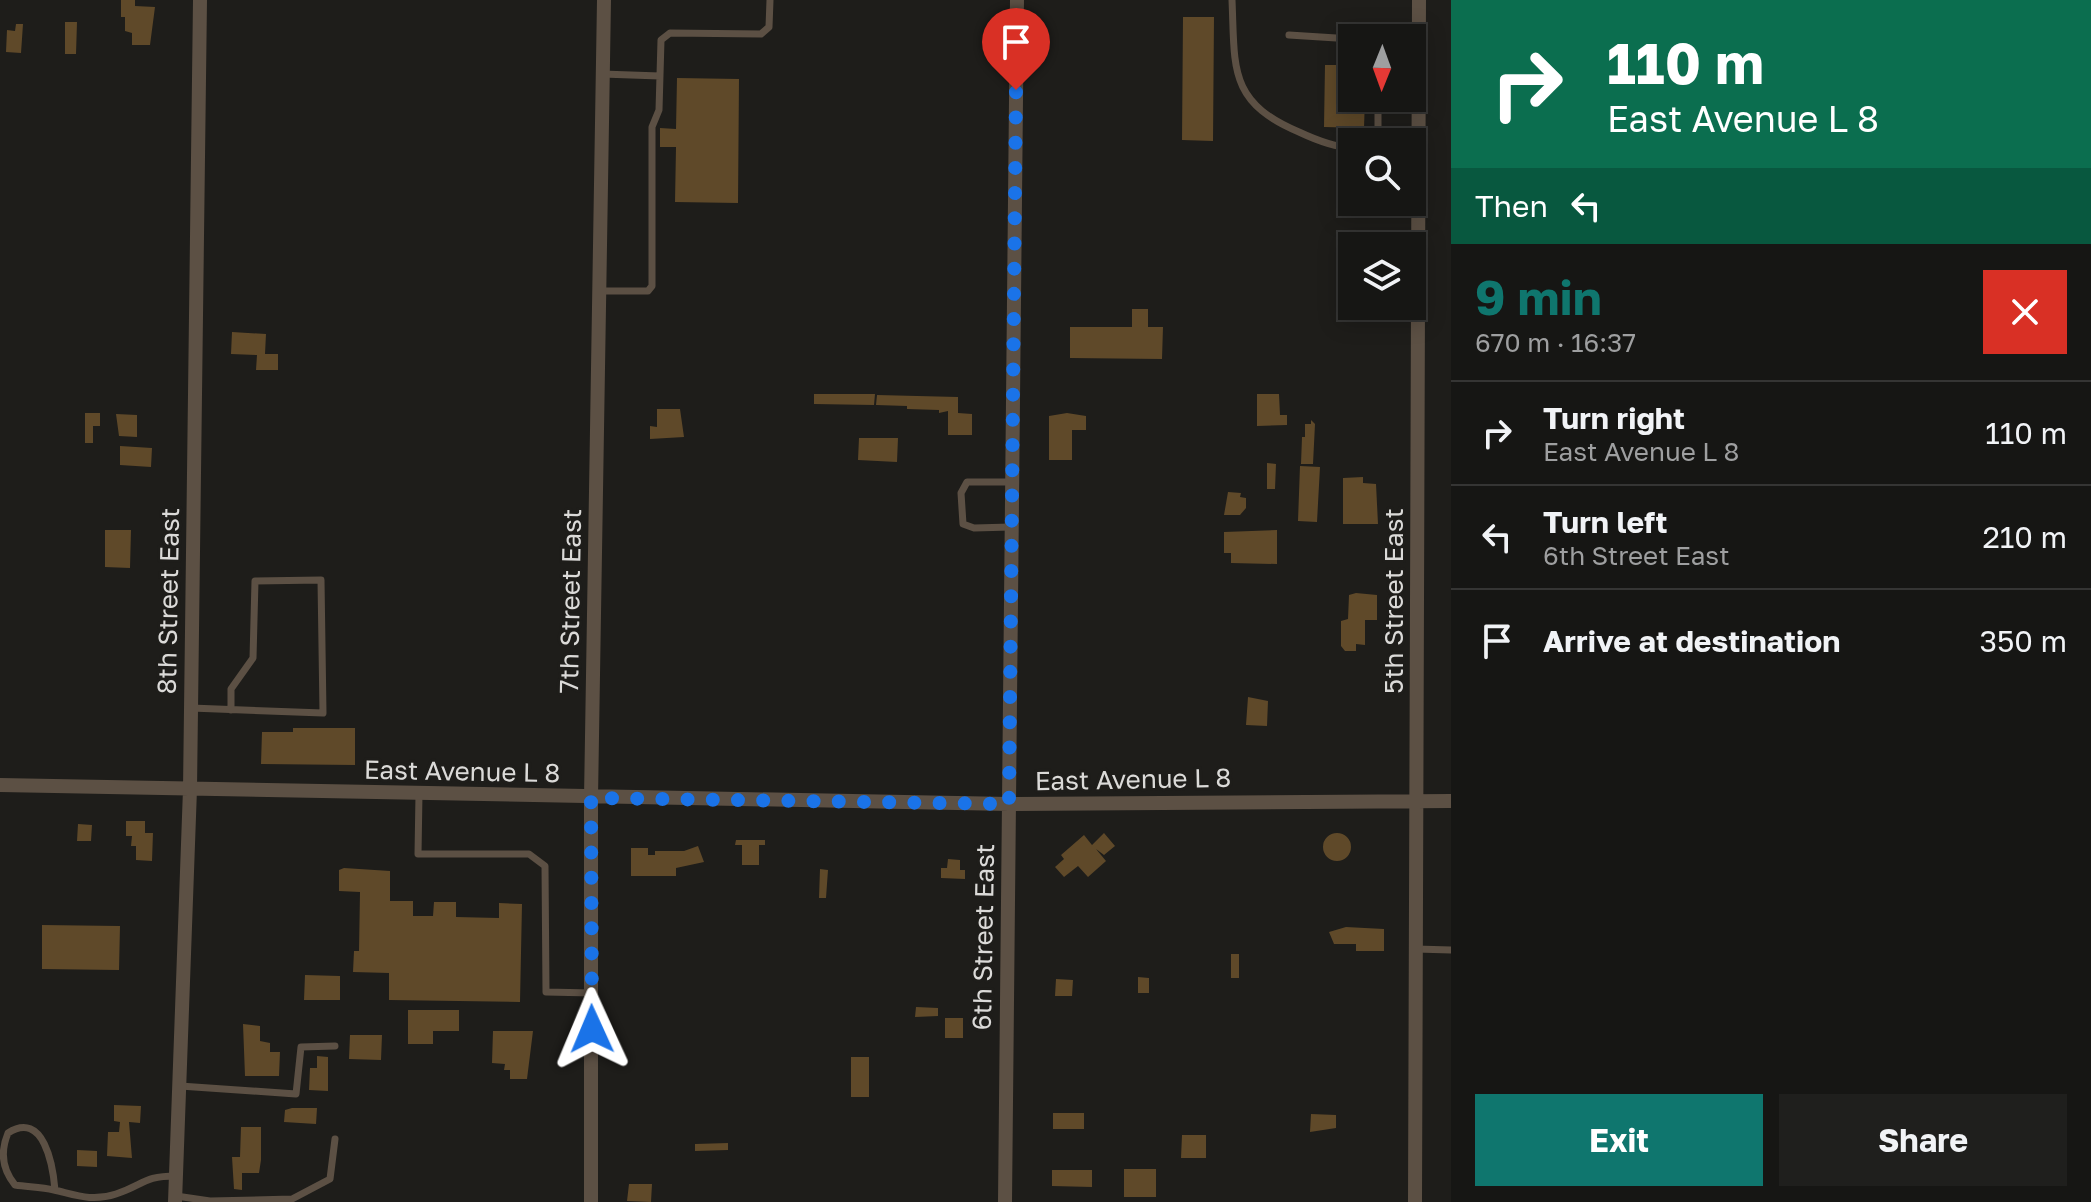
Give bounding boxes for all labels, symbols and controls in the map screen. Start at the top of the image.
pin [982,8,1050,90]
icon: arrive [994,20,1038,64]
north arrow [1338,24,1426,112]
map controls [1338,24,1426,320]
text: 110 m [1607,29,1764,96]
icon: right [1475,32,1579,136]
text: East Avenue L 8 [1607,97,1879,140]
button: search [1338,128,1426,216]
icon: left [1564,184,1608,228]
text: Then [1475,188,1548,224]
button: layers [1338,232,1426,320]
text: 9 min [1475,268,1602,326]
button: close [1983,270,2067,354]
text: 670 m · 16:37 [1475,327,1636,358]
text: Turn right [1543,400,1685,436]
icon: right [1475,411,1519,455]
text: 110 m [1985,415,2067,451]
text: East Avenue L 8 [1543,436,1739,467]
text: Turn left [1543,504,1668,540]
street label: 8th Street East [151,507,185,695]
street label: 7th Street East [553,508,587,694]
street label: 5th Street East [1378,508,1409,694]
icon: left [1475,515,1519,559]
text: 210 m [1982,519,2067,555]
text: 6th Street East [1543,540,1730,571]
icon: arrive [1475,619,1519,663]
text: Arrive at destination [1543,623,1840,659]
text: 350 m [1979,623,2067,659]
street label: East Avenue L 8 [364,754,560,788]
street label: East Avenue L 8 [1035,762,1231,796]
street label: 6th Street East [966,843,1000,1031]
position arrow [550,987,634,1071]
button: Exit [1475,1094,1763,1186]
button: Share [1779,1094,2067,1186]

